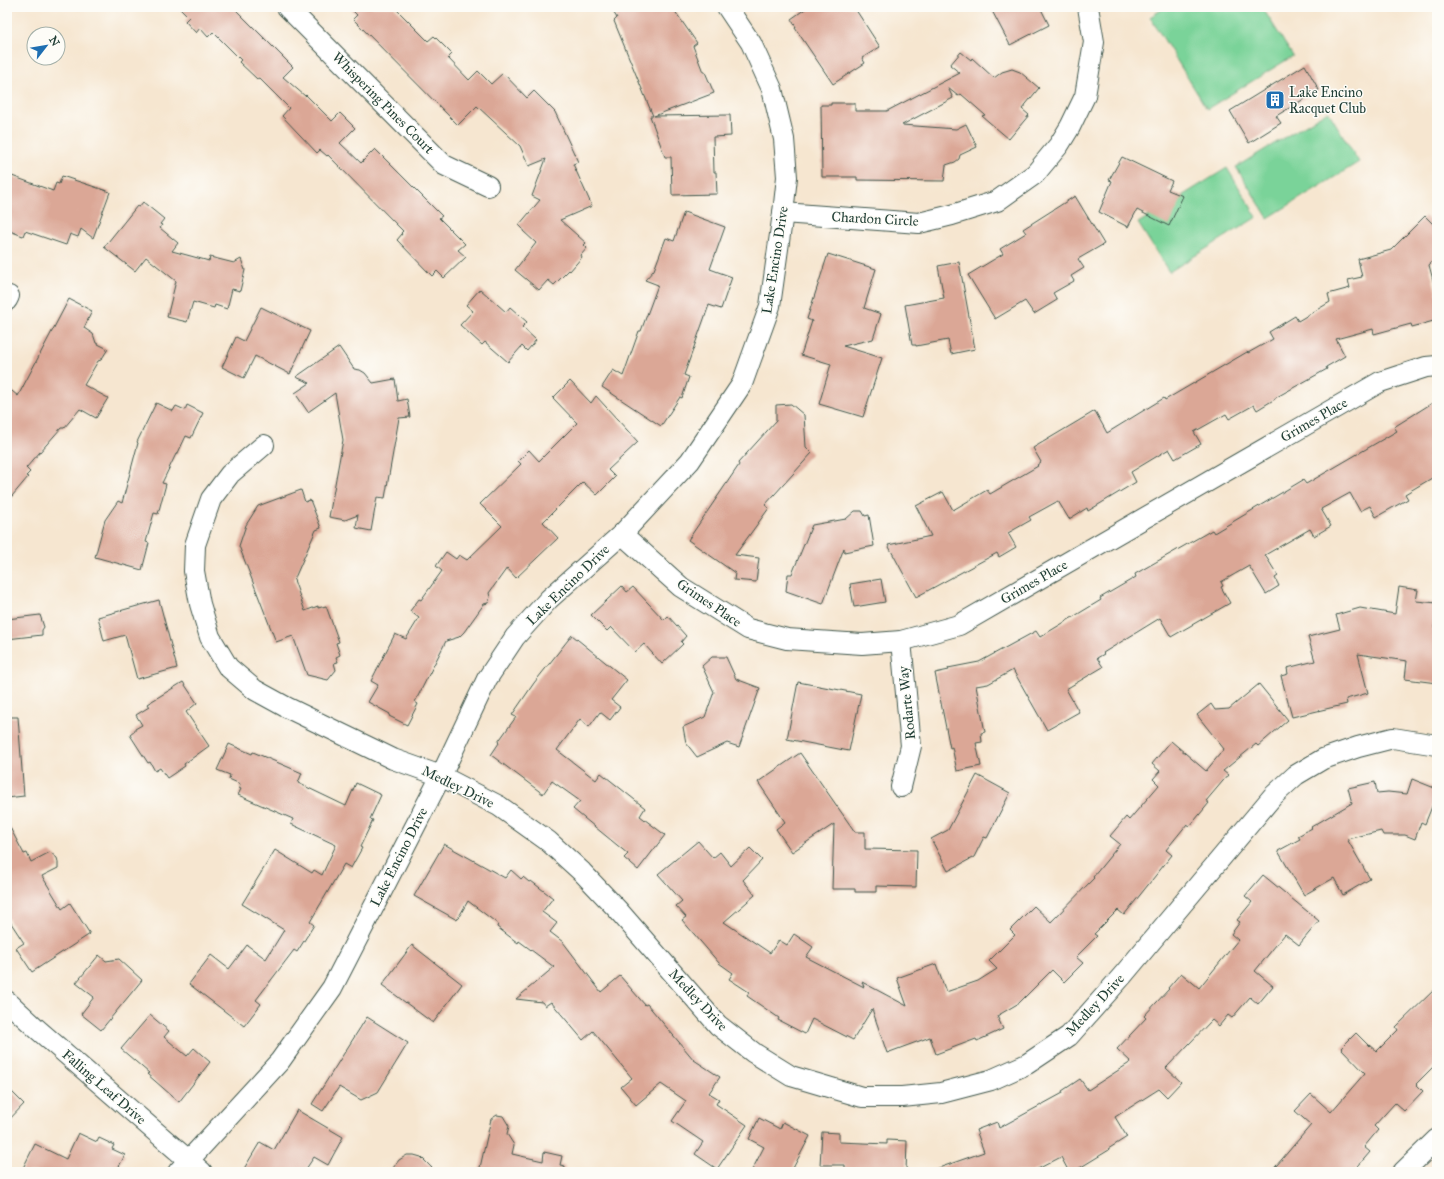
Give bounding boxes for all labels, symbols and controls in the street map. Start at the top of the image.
north arrow [26,26,66,66]
text: N [46,34,62,49]
street label: Whispering Pines Court [329,49,437,157]
place label: Lake Encino Racquet Club [1289,84,1366,118]
building icon: Lake Encino Racquet Club [1264,89,1286,111]
street label: Lake Encino Drive [758,205,792,315]
street label: Chardon Circle [831,208,919,230]
street label: Grimes Place [1278,394,1351,446]
street label: Lake Encino Drive [523,541,613,629]
street label: Grimes Place [998,556,1071,608]
street label: Grimes Place [673,575,745,631]
street label: Rodarte Way [895,665,919,741]
street label: Medley Drive [419,762,497,812]
street label: Lake Encino Drive [367,804,431,909]
street label: Medley Drive [665,965,731,1035]
street label: Medley Drive [1062,970,1128,1040]
street label: Falling Leaf Drive [59,1046,150,1128]

